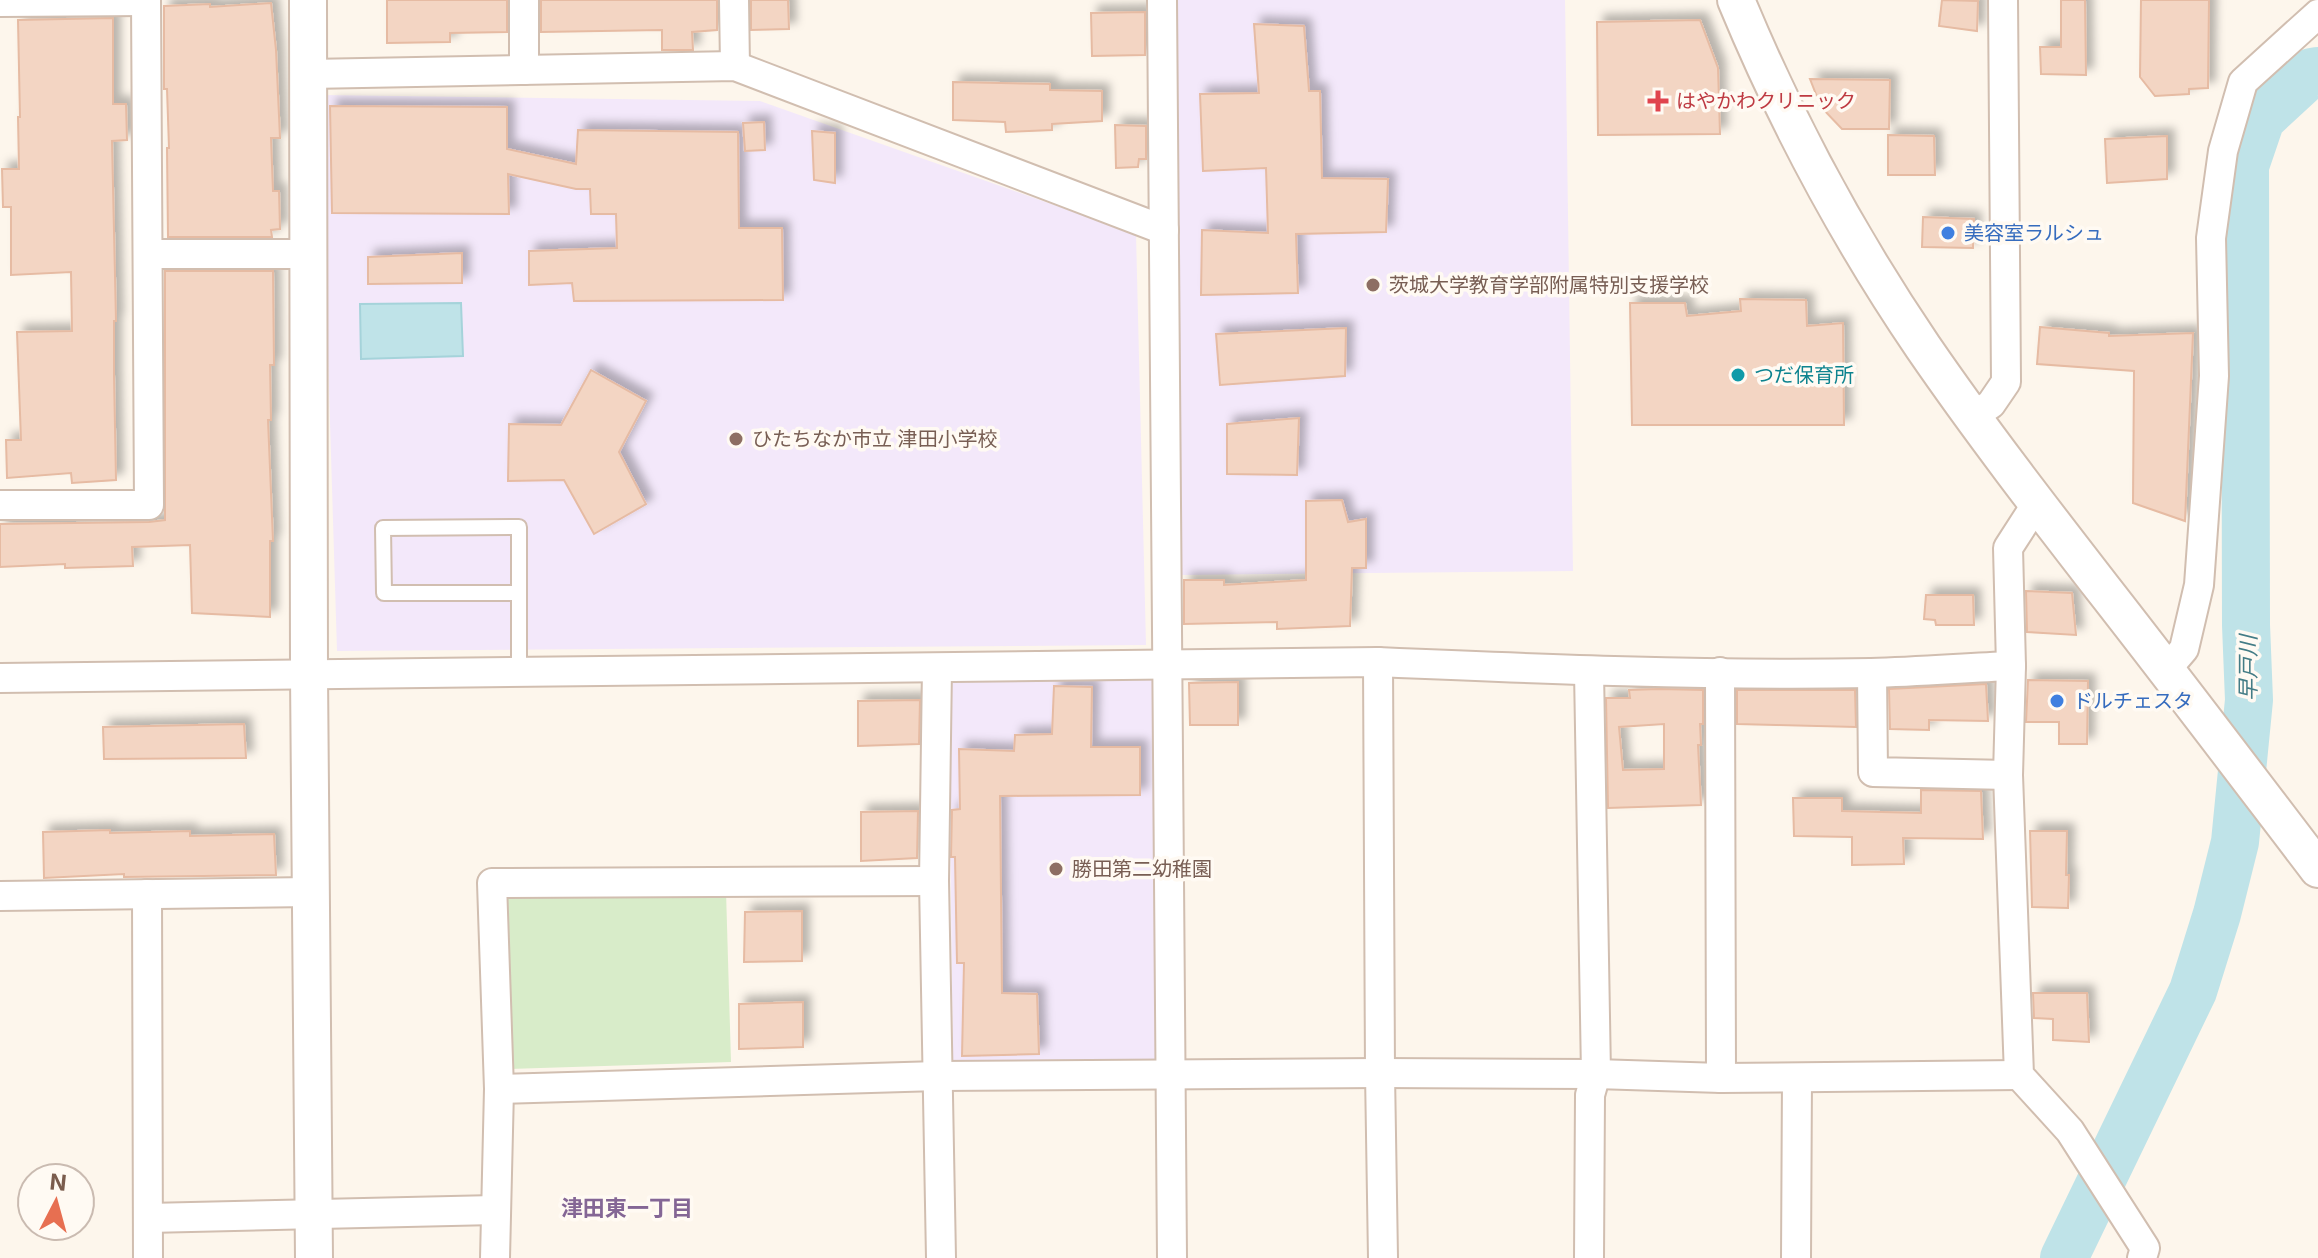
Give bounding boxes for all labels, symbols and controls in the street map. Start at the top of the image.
place label: はやかわクリニック [1676,89,1856,113]
marker: はやかわクリニック [1647,90,1669,112]
place label: 美容室ラルシュ [1964,221,2104,245]
marker: 美容室ラルシュ [1939,224,1957,242]
place label: 茨城大学教育学部附属特別支援学校 [1389,273,1709,297]
marker: 茨城大学教育学部附属特別支援学校 [1364,276,1382,294]
place label: つだ保育所 [1754,363,1854,387]
marker: つだ保育所 [1729,366,1747,384]
place label: ひたちなか市立 津田小学校 [752,427,998,451]
marker: ひたちなか市立 津田小学校 [727,430,745,448]
water label: 早戸川 [2235,633,2261,701]
place label: ドルチェスタ [2073,689,2193,713]
marker: ドルチェスタ [2048,692,2066,710]
place label: 勝田第二幼稚園 [1072,857,1212,881]
marker: 勝田第二幼稚園 [1047,860,1065,878]
north arrow [16,1162,96,1242]
text: N [48,1168,68,1196]
district label: 津田東一丁目 [561,1195,693,1221]

